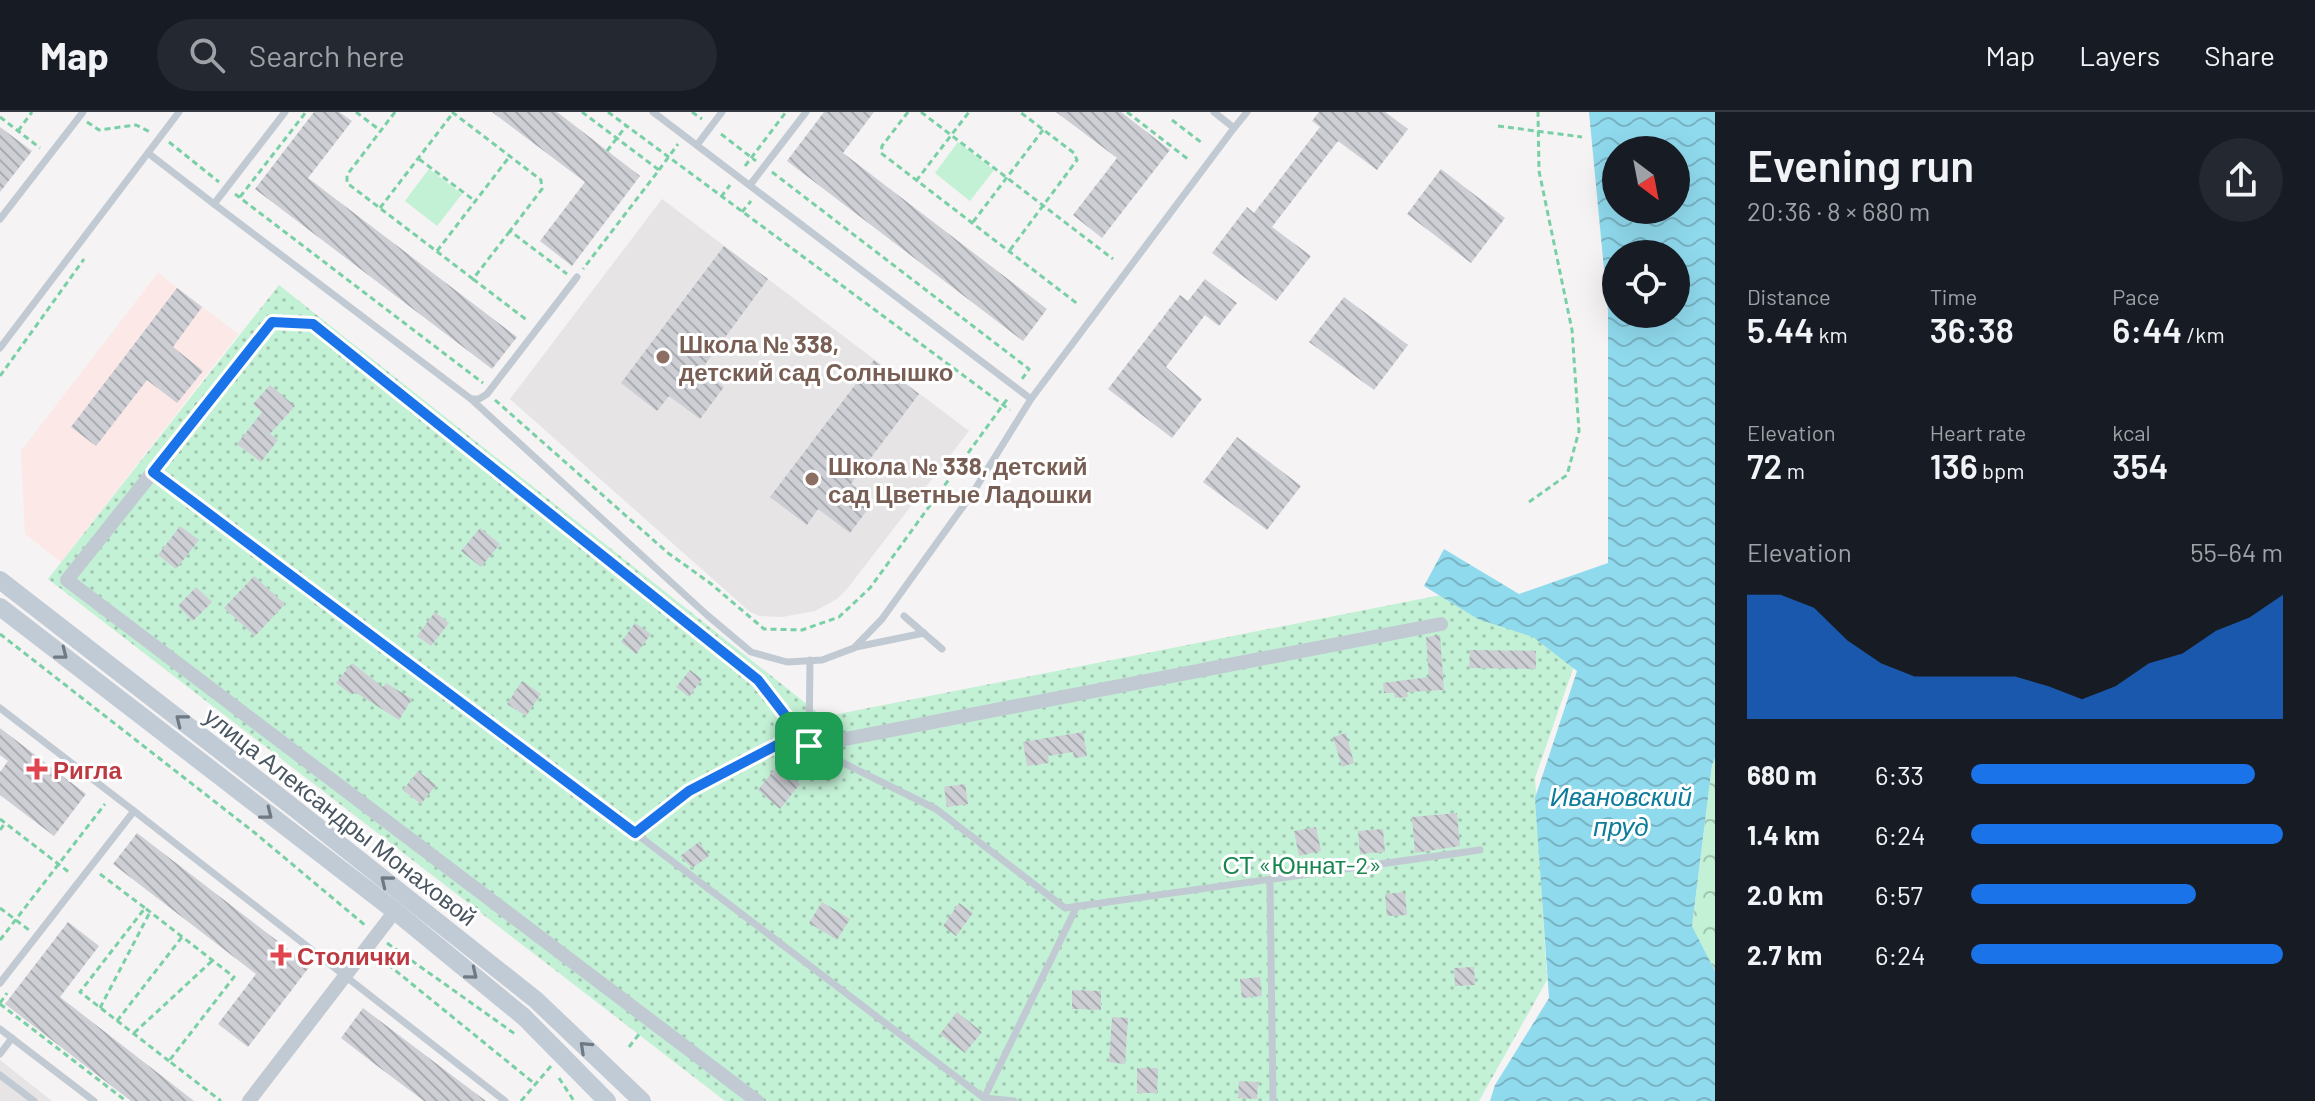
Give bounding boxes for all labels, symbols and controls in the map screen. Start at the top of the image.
search box [157,19,717,91]
text: Map [40,32,109,78]
icon: search [185,33,229,77]
text: Search here [249,37,405,73]
text: Map [1985,38,2035,72]
text: Layers [2079,38,2160,72]
text: Share [2204,38,2275,72]
north arrow [1602,136,1690,224]
map controls [1602,136,1690,328]
text: Evening run [1747,138,1974,191]
button: share [2199,138,2283,222]
text: 20:36 · 8 × 680 m [1747,195,1930,226]
button: locate [1602,240,1690,328]
text: Distance [1747,283,1831,309]
text: Time [1930,283,1977,309]
text: Pace [2112,283,2160,309]
text: 5.44 [1747,309,1814,350]
text: 36:38 [1930,309,2014,350]
text: 6:44 [2112,309,2182,350]
text: km [1814,321,1848,347]
text: /km [2182,321,2225,347]
place label: Школа № 338, детский сад Солнышко [679,329,953,386]
marker: Школа № 338, детский сад Солнышко [654,348,672,366]
text: Elevation [1747,419,1836,445]
text: Heart rate [1930,419,2026,445]
text: kcal [2112,419,2151,445]
text: 72 [1747,445,1782,486]
text: 136 [1930,445,1978,486]
text: 354 [2112,445,2168,486]
place label: Школа № 338, детский сад Цветные Ладошки [828,451,1092,508]
text: m [1782,457,1805,483]
text: bpm [1978,457,2024,483]
marker: Школа № 338, детский сад Цветные Ладошки [803,470,821,488]
text: Elevation [1747,536,1852,567]
text: 55–64 m [2190,536,2283,567]
one-way arrow [53,645,68,659]
street label: улица Александры Монаховой [199,701,483,931]
pin [775,712,843,780]
one-way arrow [175,716,190,730]
icon: arrive [787,724,831,768]
place label: Ригла [53,755,122,784]
text: 680 m [1747,759,1817,790]
text: 6:33 [1875,759,1924,790]
marker: Ригла [28,760,46,778]
water label: Ивановский пруд [1550,780,1692,841]
one-way arrow [258,804,273,818]
text: 1.4 km [1747,819,1820,850]
text: 6:24 [1875,819,1925,850]
park label: СТ «Юннат-2» [1223,850,1381,879]
one-way arrow [381,876,395,891]
text: 2.0 km [1747,879,1824,910]
text: 6:57 [1875,879,1923,910]
text: 2.7 km [1747,939,1822,970]
text: 6:24 [1875,939,1925,970]
place label: Столички [297,941,411,970]
marker: Столички [272,946,290,964]
one-way arrow [462,964,477,979]
one-way arrow [580,1043,595,1057]

